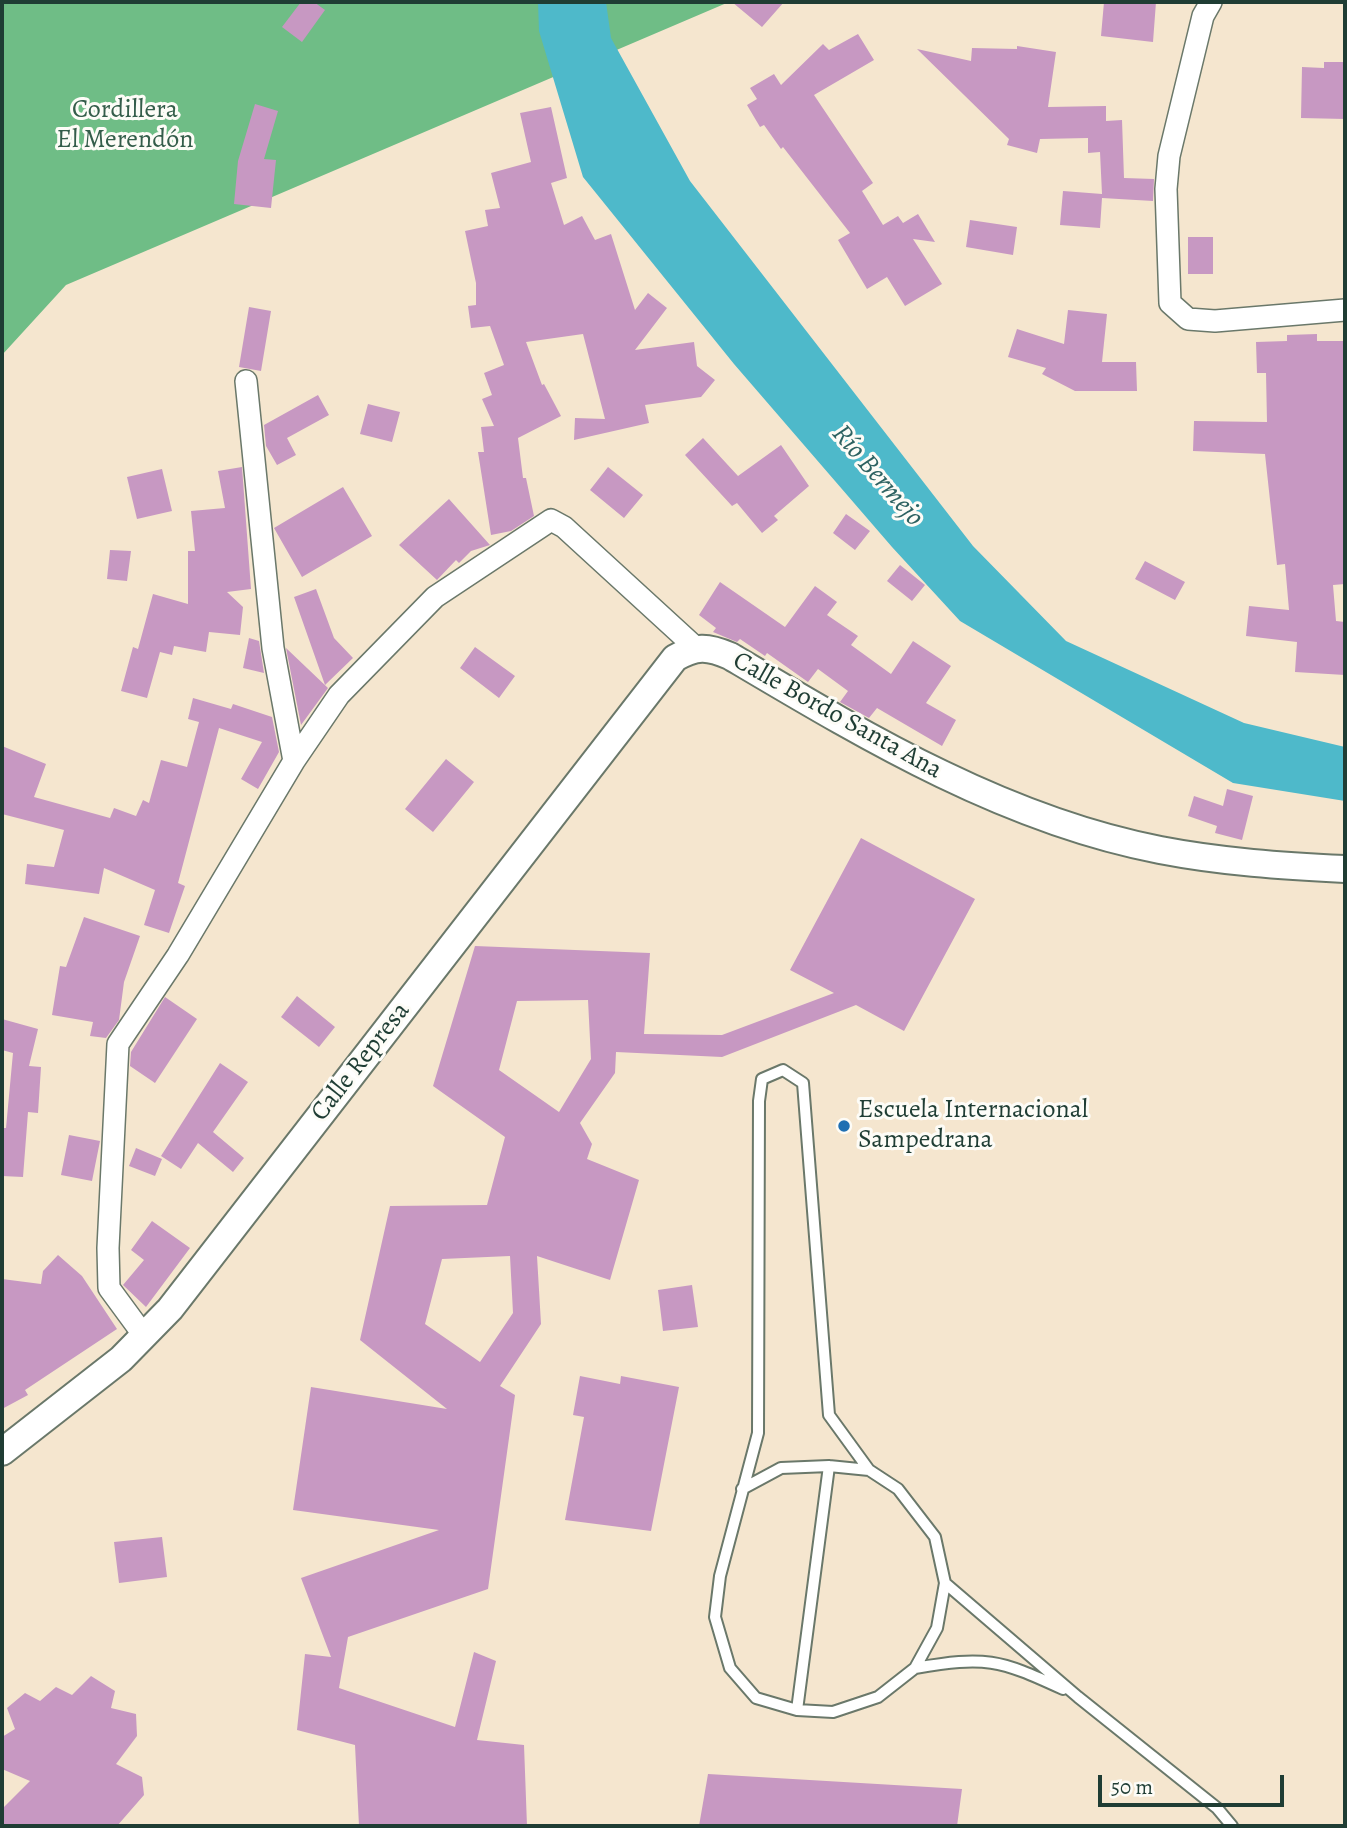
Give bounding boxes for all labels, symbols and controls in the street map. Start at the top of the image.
park label: Cordillera El Merendón [57,95,193,156]
water label: Río Bermejo [824,418,930,534]
street label: Calle Bordo Santa Ana [727,646,947,786]
street label: Calle Represa [305,996,417,1128]
place label: Escuela Internacional Sampedrana [858,1095,1088,1156]
marker: Escuela Internacional Sampedrana [836,1118,852,1134]
scale bar [1102,1762,1288,1806]
text: 50 m [1111,1773,1153,1801]

